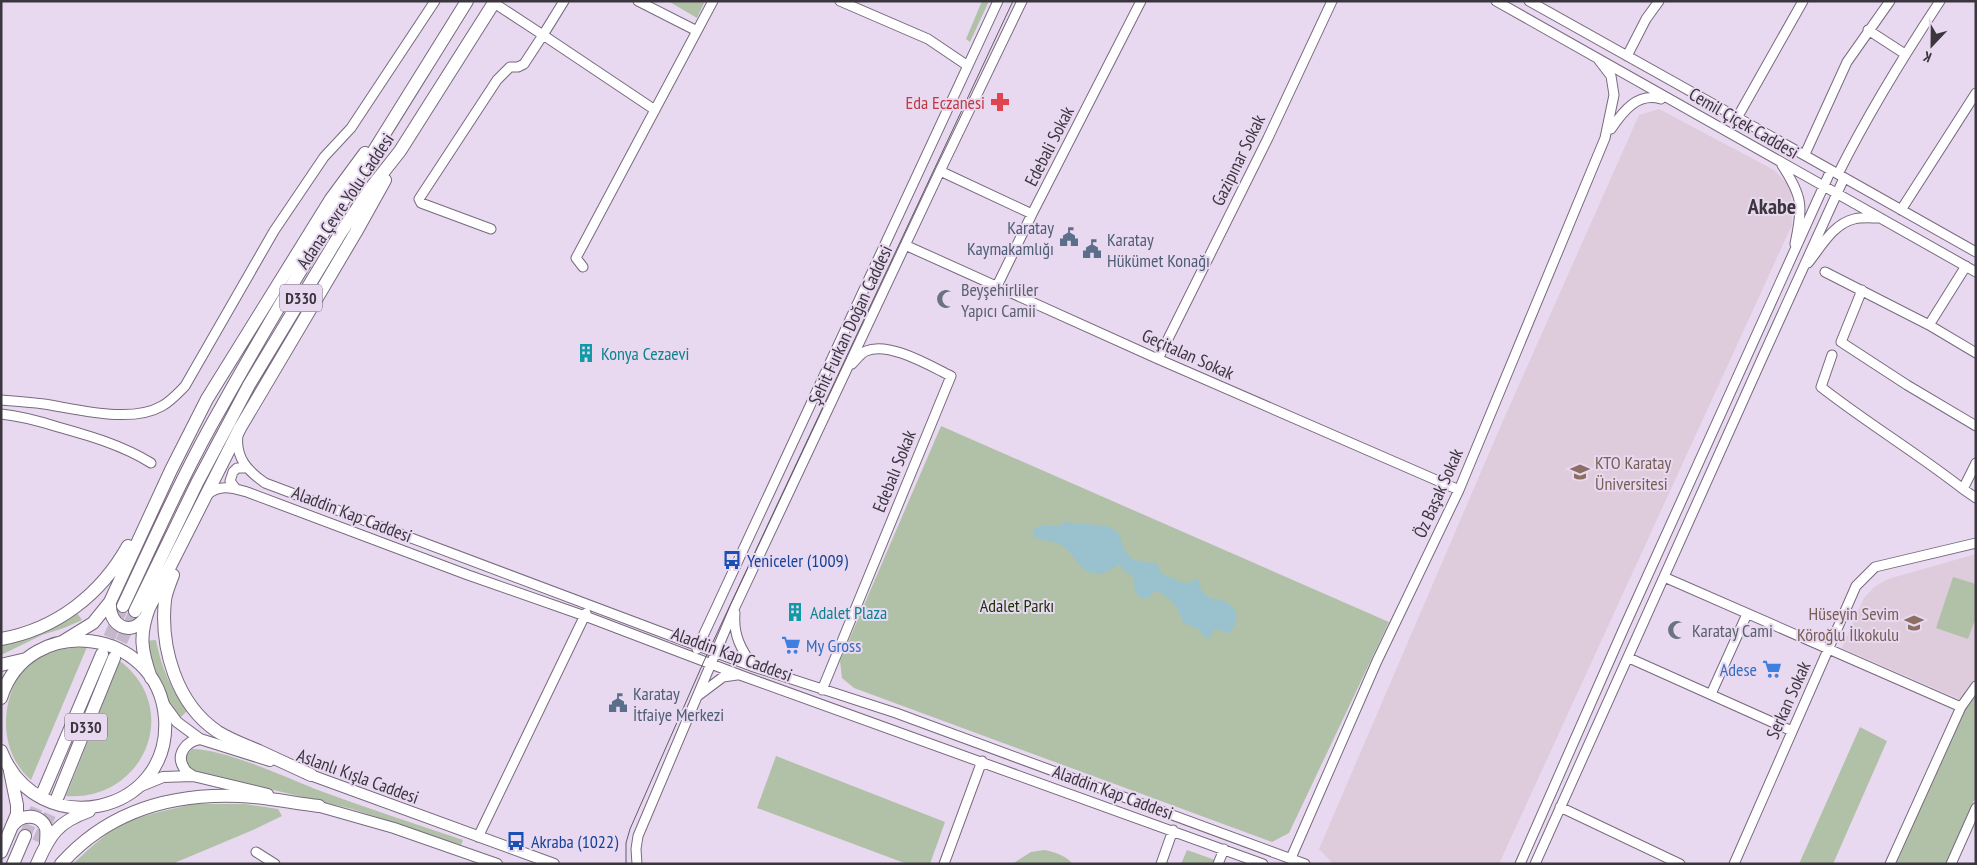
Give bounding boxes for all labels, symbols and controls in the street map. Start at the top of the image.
north arrow [1907,20,1957,70]
text: K [1920,47,1934,67]
street label: Cemil Çiçek Caddesi [1685,82,1803,164]
place label: Eda Eczanesi [906,91,985,114]
pharmacy icon: Eda Eczanesi [989,91,1011,113]
street label: Edebali Sokak [1019,102,1079,190]
street label: Gazipınar Sokak [1206,111,1270,209]
street label: Adana Çevre Yolu Caddesi [291,129,399,273]
district label: Akabe [1747,192,1796,220]
place label: Karatay Kaymakamlığı [967,216,1054,260]
public building icon: Karatay Kaymakamlığı [1058,226,1080,248]
place label: Karatay Hükümet Konağı [1107,228,1210,272]
public building icon: Karatay Hükümet Konağı [1081,238,1103,260]
street label: Şehit Furkan Doğan Caddesi [803,241,897,409]
place label: Beyşehirliler Yapıcı Camii [961,278,1038,322]
road number: D330 [280,284,322,312]
mosque icon: Beyşehirliler Yapıcı Camii [935,288,957,310]
street label: Geçitalan Sokak [1138,323,1238,385]
building icon: Konya Cezaevi [575,342,597,364]
place label: Konya Cezaevi [601,342,689,365]
street label: Edebalı Sokak [867,427,921,515]
street label: Öz Başak Sokak [1408,445,1468,541]
place label: KTO Karatay Üniversitesi [1595,451,1671,495]
school or university icon: KTO Karatay Üniversitesi [1569,461,1591,483]
street label: Aladdin Kap Caddesi [289,481,415,547]
bus stop icon: Yeniceler (1009) [721,549,743,571]
place label: Yeniceler (1009) [747,549,849,572]
park label: Adalet Parkı [980,594,1054,617]
building icon: Adalet Plaza [784,601,806,623]
place label: Adalet Plaza [810,601,887,624]
place label: Hüseyin Sevim Köroğlu İlkokulu [1797,602,1899,646]
school or university icon: Hüseyin Sevim Köroğlu İlkokulu [1903,612,1925,634]
mosque icon: Karatay Cami [1666,619,1688,641]
place label: Karatay Cami [1692,619,1773,642]
street label: Aladdin Kap Caddesi [669,622,795,686]
supermarket icon: My Gross [780,634,802,656]
place label: My Gross [806,634,861,657]
place label: Adese [1720,658,1757,681]
street label: Serkan Sokak [1761,658,1815,742]
supermarket icon: Adese [1761,658,1783,680]
place label: Karatay İtfaiye Merkezi [633,682,724,726]
public building icon: Karatay İtfaiye Merkezi [607,692,629,714]
road number: D330 [65,714,107,740]
street label: Aslanlı Kışla Caddesi [294,743,422,809]
street label: Aladdin Kap Caddesi [1050,760,1176,824]
bus stop icon: Akraba (1022) [505,830,527,852]
place label: Akraba (1022) [531,830,619,853]

